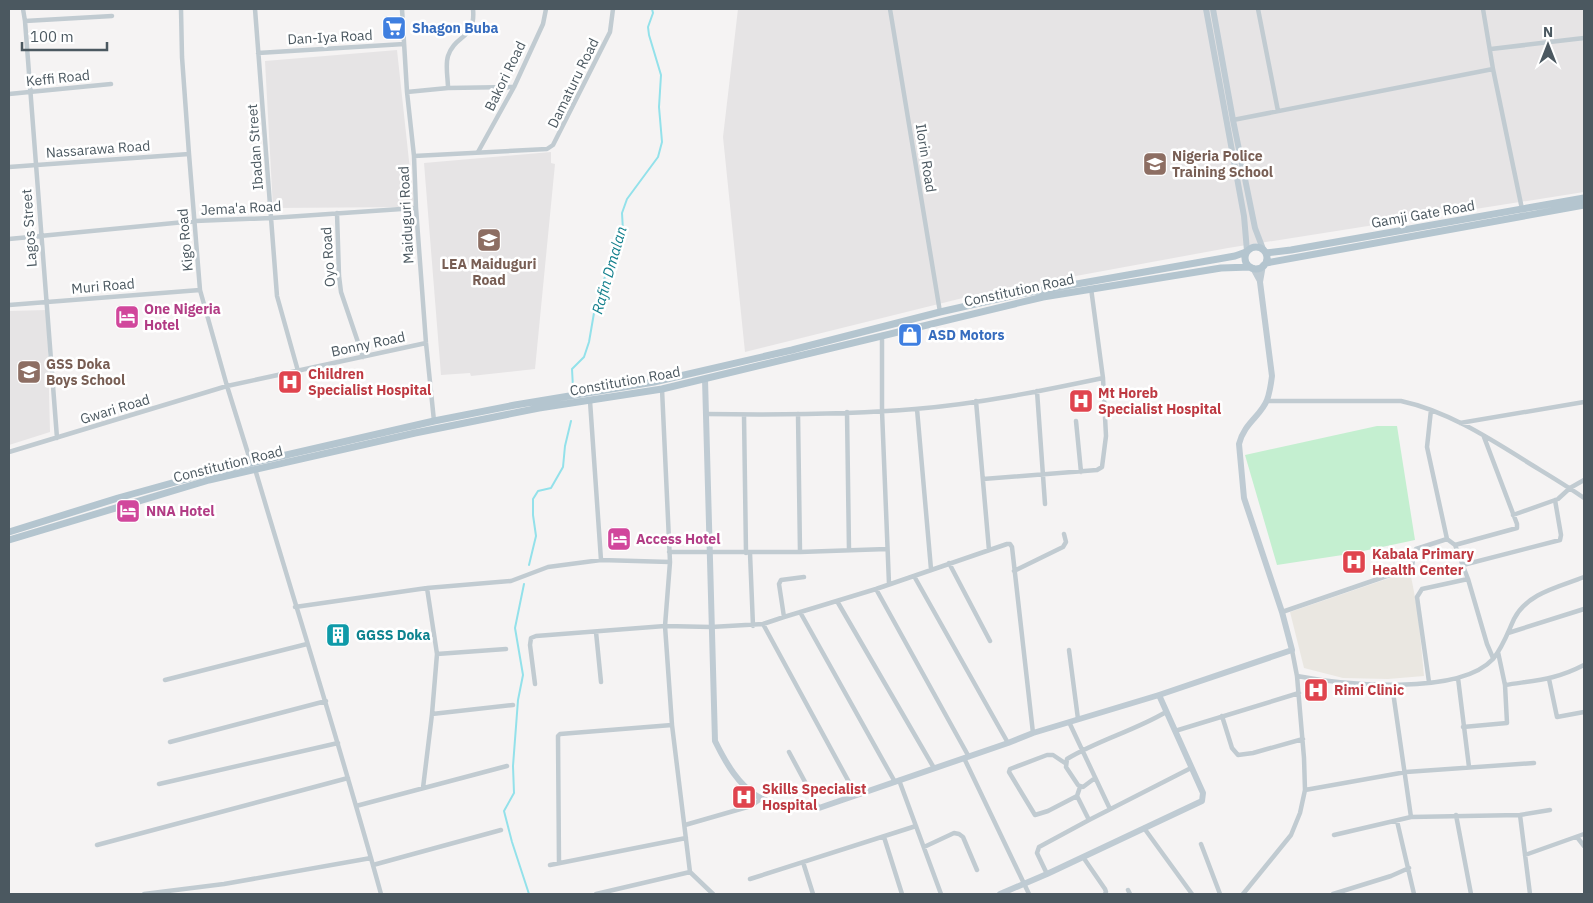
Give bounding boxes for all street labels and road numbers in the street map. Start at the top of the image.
street label: Dan-Iya Road [287,26,373,48]
street label: Damaturu Road [543,35,603,131]
street label: Bakori Road [480,38,530,114]
street label: Keffi Road [25,66,91,90]
street label: Ibadan Street [243,103,267,191]
street label: Ilorin Road [912,122,940,194]
street label: Nassarawa Road [45,136,151,162]
street label: Maiduguri Road [394,166,418,264]
street label: Lagos Street [17,188,41,268]
street label: Gamji Gate Road [1370,196,1476,232]
street label: Jema'a Road [200,197,282,219]
street label: Kigo Road [173,208,197,272]
street label: Oyo Road [317,226,339,288]
street label: Constitution Road [962,270,1076,310]
street label: Muri Road [71,274,135,298]
street label: Bonny Road [329,327,407,361]
street label: Constitution Road [568,362,682,400]
street label: Gwari Road [78,390,152,428]
street label: Constitution Road [171,442,285,486]

